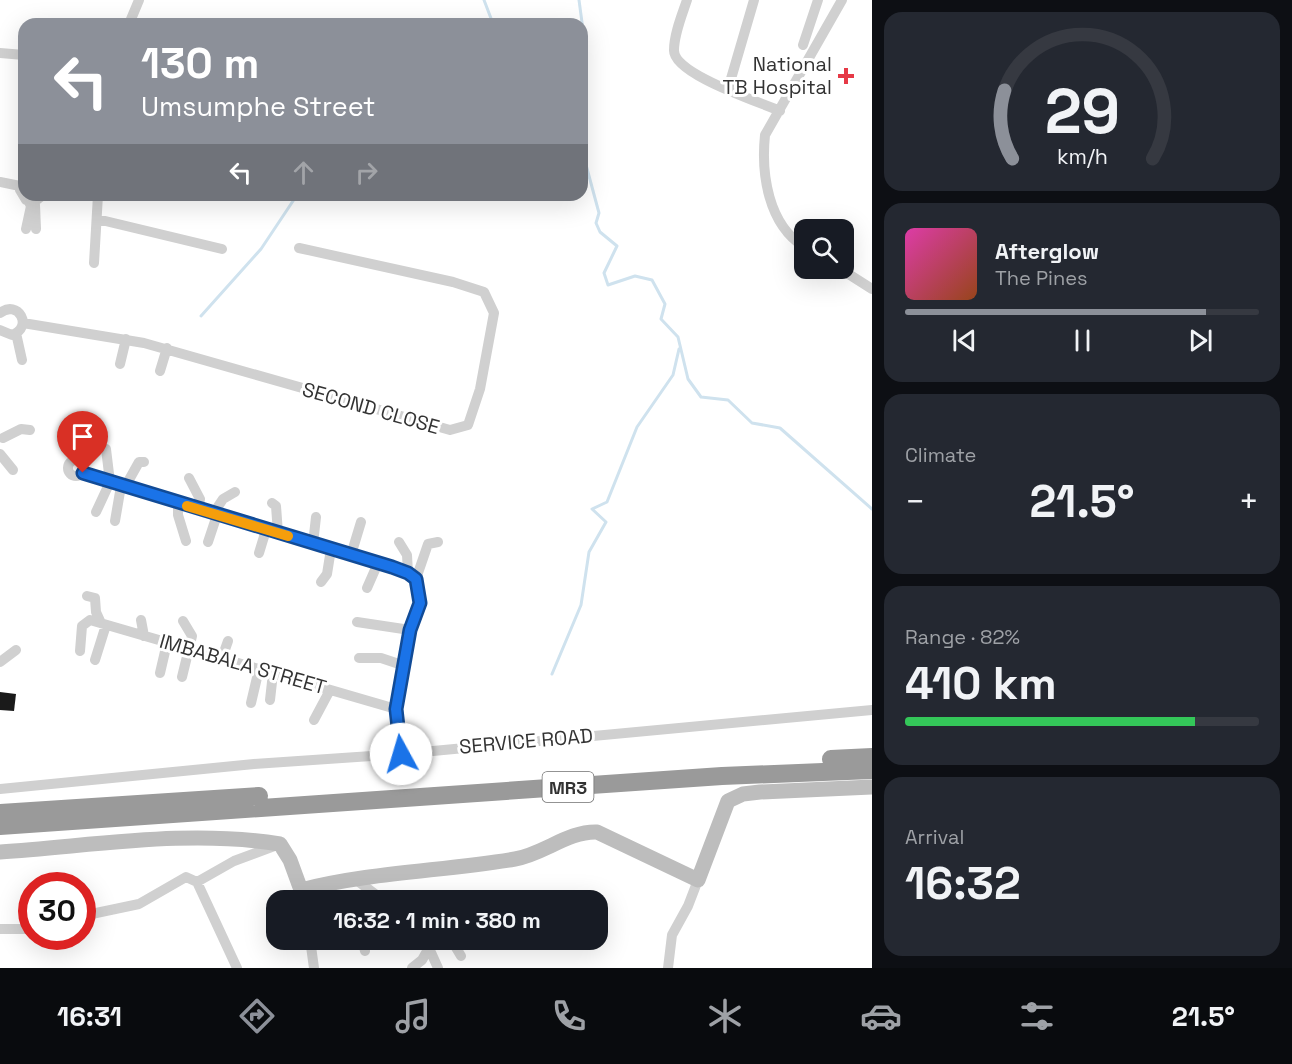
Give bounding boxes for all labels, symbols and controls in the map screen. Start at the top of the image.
text: 130 m [141,37,259,90]
icon: left [42,42,120,120]
place label: National TB Hospital [723,51,832,100]
marker: National TB Hospital [837,67,855,85]
text: 29 [1044,72,1120,151]
text: Umsumphe Street [141,89,376,124]
text: km/h [1056,143,1108,170]
icon: left [224,156,257,189]
icon: ahead [287,156,320,189]
icon: right [350,156,383,189]
map controls [794,219,854,279]
button: search [794,219,854,279]
text: Afterglow [995,237,1099,265]
text: The Pines [995,265,1088,291]
icon: previous [948,324,981,357]
icon: pause [1066,324,1099,357]
icon: next [1184,324,1217,357]
street label: SECOND CLOSE [299,376,443,440]
pin [57,411,108,473]
icon: arrive [66,420,99,453]
text: Climate [905,442,976,468]
text: 21.5° [1029,473,1135,530]
text: − [905,481,925,523]
text: + [1239,481,1259,523]
text: Range · 82% [905,624,1020,650]
street label: IMBABALA STREET [157,628,330,700]
text: 410 km [905,655,1057,712]
position arrow [369,722,433,786]
street label: SERVICE ROAD [458,722,594,760]
road number: MR3 [542,772,594,802]
text: Arrival [905,824,964,850]
text: 16:32 [905,855,1021,912]
speed limit sign: 30 [18,872,96,950]
text: 16:32 · 1 min · 380 m [333,906,541,934]
icon: directions [236,995,278,1037]
icon: music [392,995,434,1037]
icon: phone [548,995,590,1037]
icon: climate [704,995,746,1037]
icon: car [860,995,902,1037]
icon: filters [1016,995,1058,1037]
text: 16:31 [57,999,122,1034]
text: 21.5° [1172,999,1235,1034]

